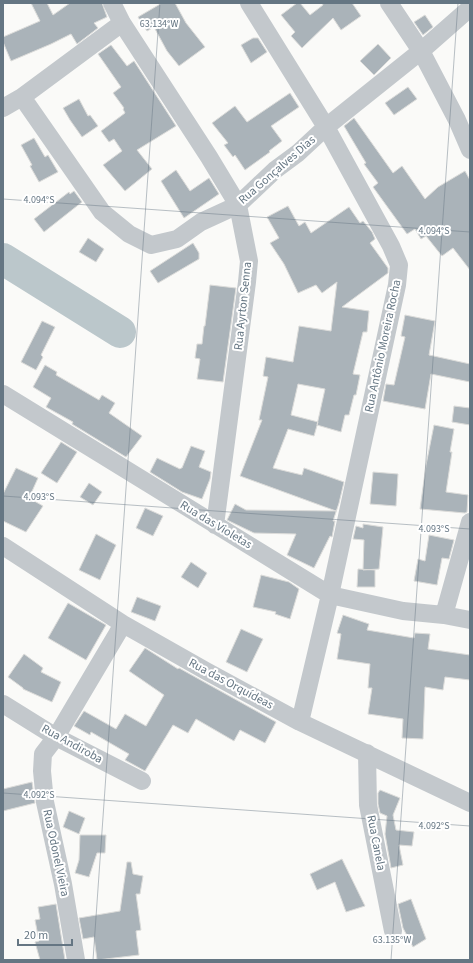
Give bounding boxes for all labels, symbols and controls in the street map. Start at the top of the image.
text: 63.134°W [140,17,178,31]
street label: Rua Gonçalves Dias [235,132,319,208]
text: 4.094°S [23,193,55,207]
text: 4.094°S [418,224,450,238]
street label: Rua Ayrton Senna [230,261,256,351]
street label: Rua Antônio Moreira Rocha [361,278,405,414]
text: 4.093°S [23,490,55,504]
street label: Rua das Violetas [177,497,255,553]
text: 4.093°S [418,522,450,536]
street label: Rua das Orquídeas [186,655,276,713]
street label: Rua Andiroba [38,720,106,768]
text: 4.092°S [23,788,55,802]
street label: Rua Odonel Vieira [38,808,74,898]
street label: Rua Canela [362,814,390,872]
text: 4.092°S [418,819,450,833]
scale bar [18,921,72,947]
text: 20 m [24,927,48,944]
text: 63.135°W [373,933,411,947]

